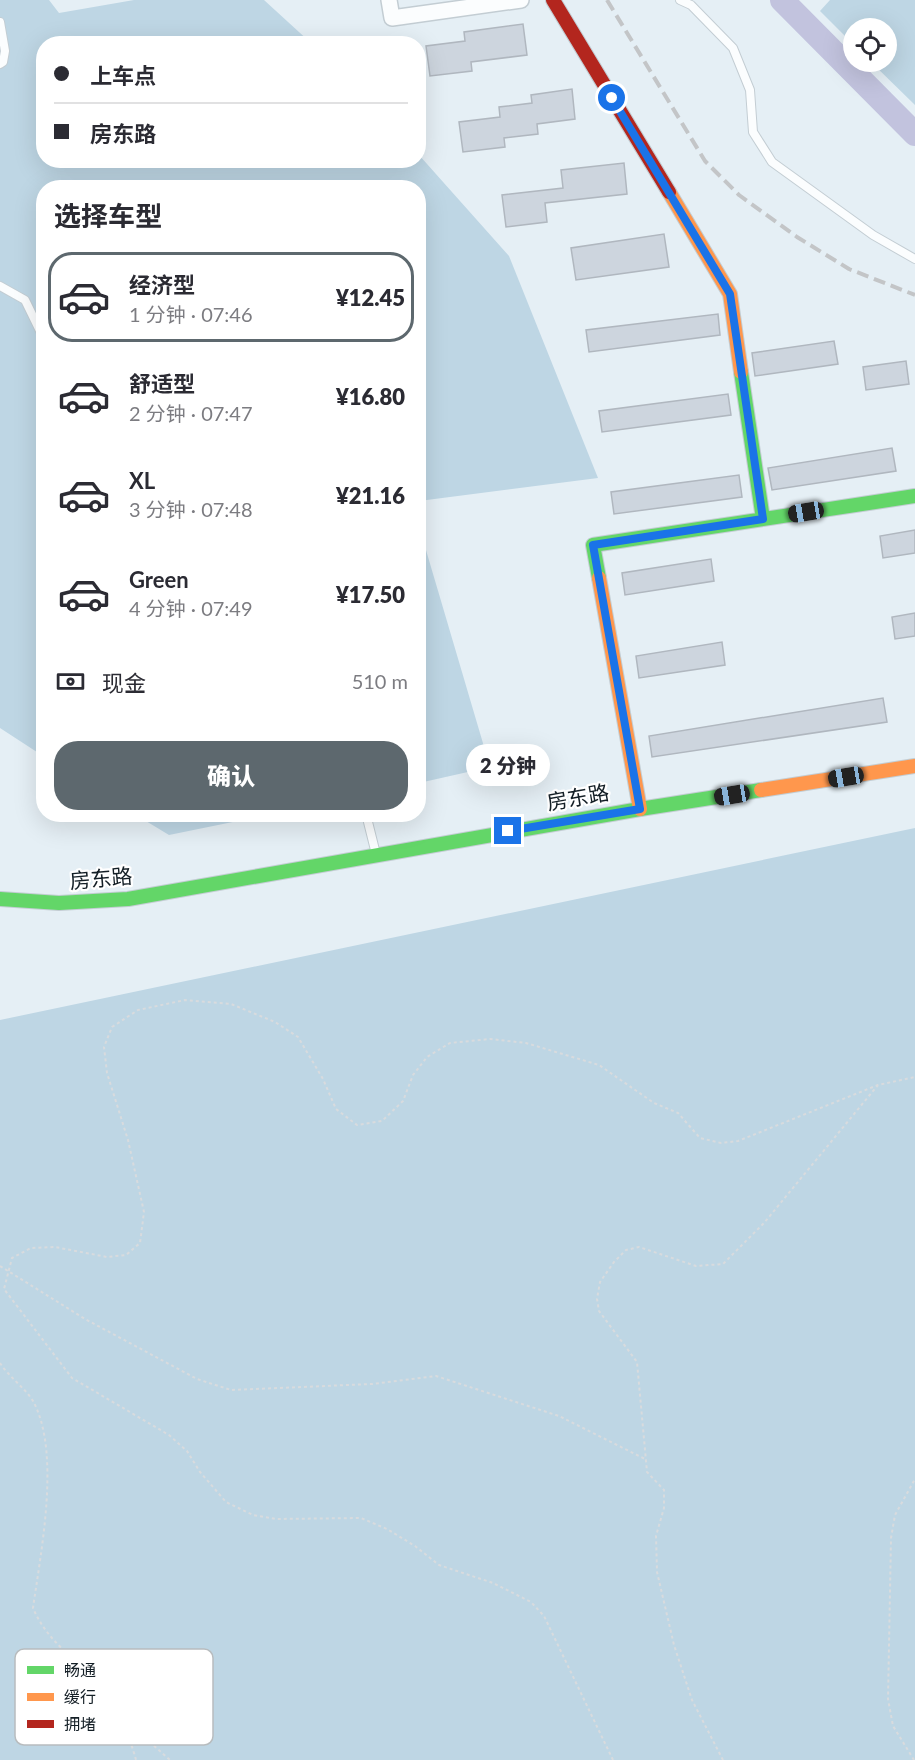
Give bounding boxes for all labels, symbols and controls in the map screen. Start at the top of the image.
map controls [843,18,897,72]
button: locate [843,18,897,72]
text: 上车点 [90,62,156,89]
route start [598,84,625,111]
text: 房东路 [90,120,156,147]
text: 选择车型 [54,199,162,232]
icon: car [57,270,111,324]
text: 经济型 [129,271,195,298]
text: ¥12.45 [336,284,405,311]
text: 1 分钟 · 07:46 [129,302,253,326]
icon: car [57,369,111,423]
text: 舒适型 [129,370,195,397]
text: ¥16.80 [336,383,405,410]
text: 2 分钟 · 07:47 [129,401,253,425]
text: XL [129,467,155,494]
icon: car [57,468,111,522]
text: ¥21.16 [336,482,405,509]
text: 3 分钟 · 07:48 [129,497,253,521]
car [787,500,825,524]
text: Green [129,566,189,593]
icon: car [57,567,111,621]
text: ¥17.50 [336,581,405,608]
text: 4 分钟 · 07:49 [129,596,253,620]
icon: cash [54,665,87,698]
text: 现金 [102,669,146,696]
text: 510 m [352,669,408,693]
button: 确认 [54,741,408,810]
callout: 2 分钟 [466,744,550,786]
text: 2 分钟 [480,753,536,777]
car [827,765,865,789]
street label: 房东路 [545,779,611,814]
car [713,783,751,807]
route end [494,817,521,844]
street label: 房东路 [68,862,133,893]
legend [15,1649,213,1745]
text: 畅通 [64,1660,96,1679]
text: 缓行 [64,1687,96,1706]
text: 拥堵 [64,1714,96,1733]

